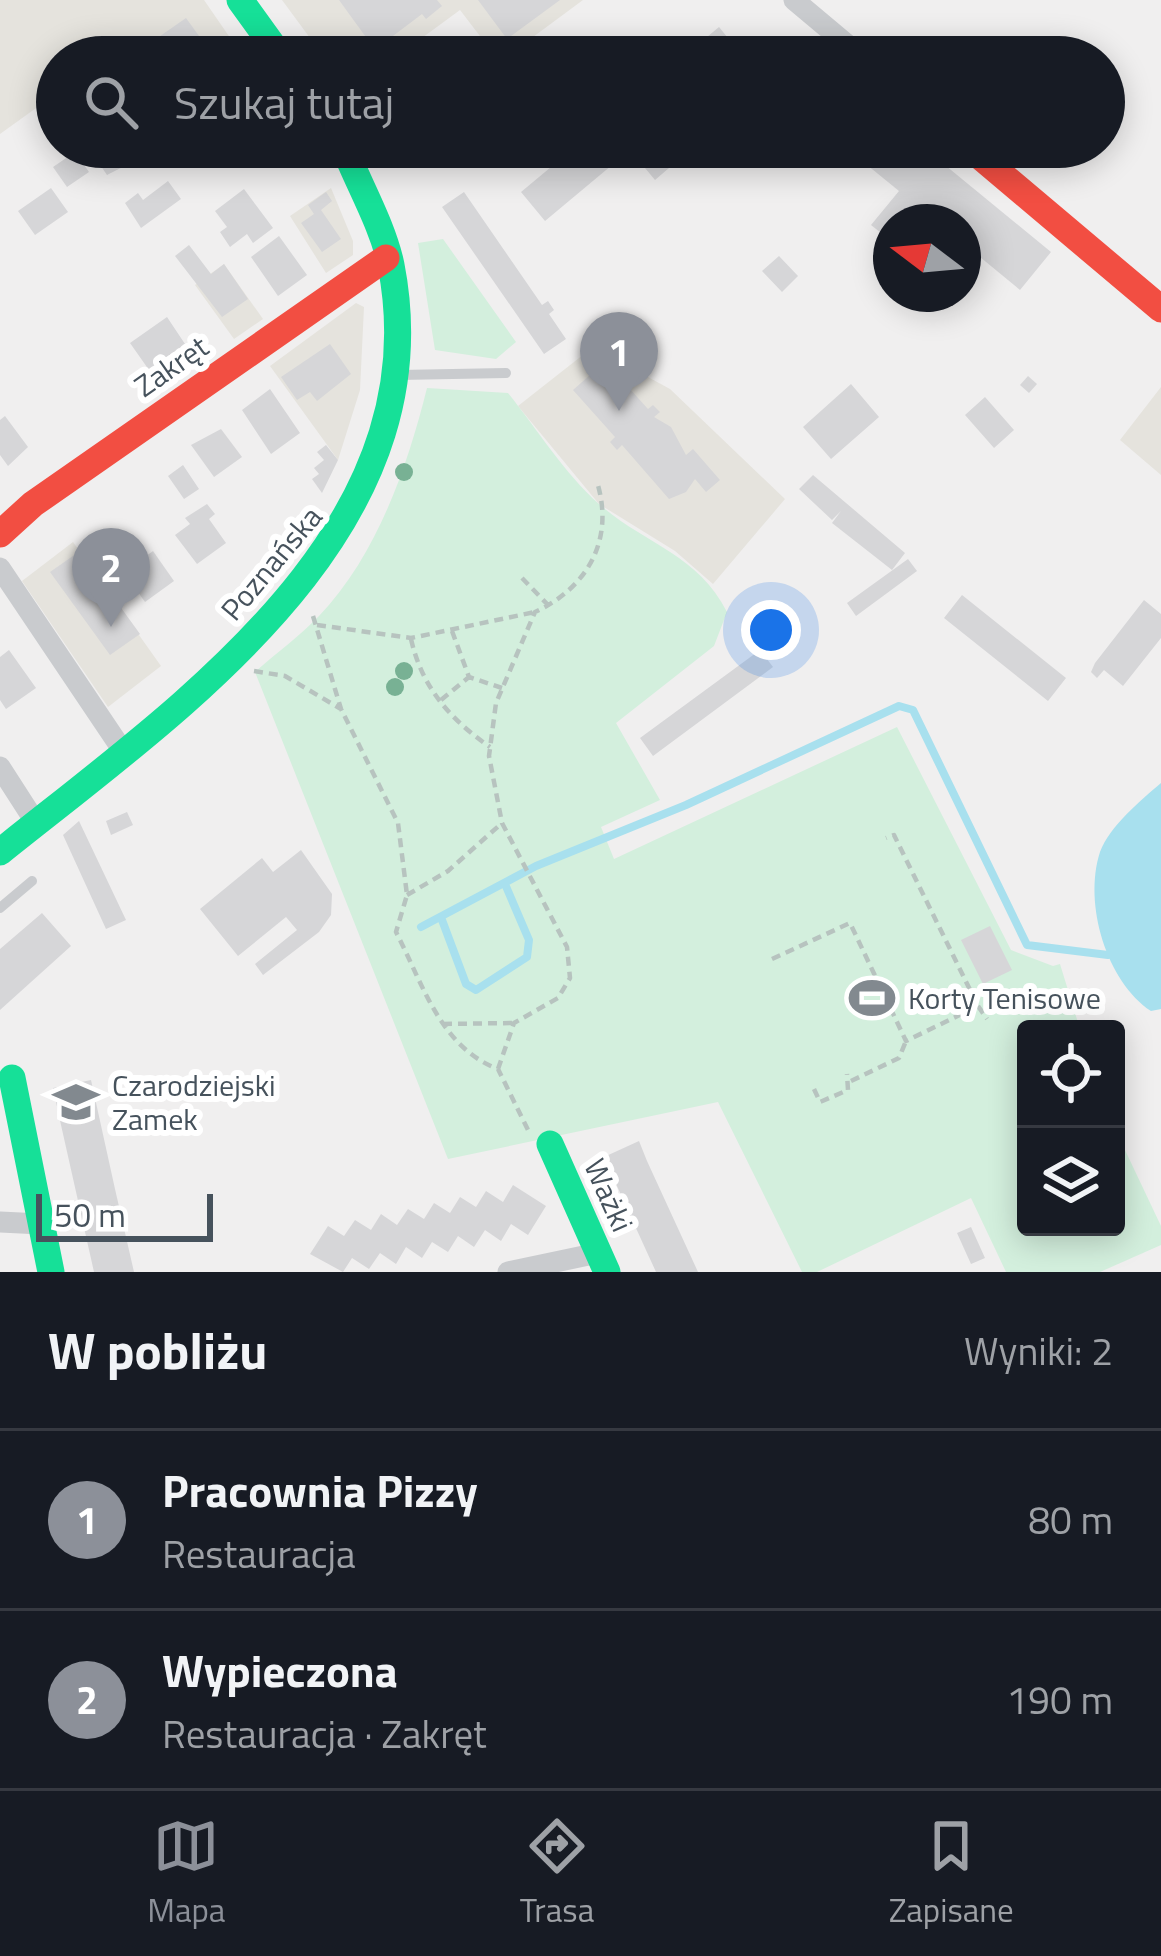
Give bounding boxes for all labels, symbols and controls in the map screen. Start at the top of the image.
search box [36,36,1125,168]
text: Szukaj tutaj [174,68,394,136]
icon: search [78,69,144,135]
north arrow [873,204,981,312]
pin: 1 [580,312,658,411]
street label: Zakręt [125,324,218,408]
street label: Poznańska [209,496,333,630]
pin: 2 [72,528,150,627]
your location [741,600,801,660]
sports icon: Korty Tenisowe [847,973,897,1023]
place label: Korty Tenisowe [908,975,1101,1021]
map controls [1017,1020,1125,1236]
button: locate [1017,1020,1125,1128]
place label: Czarodziejski Zamek [112,1062,276,1142]
school or university icon: Czarodziejski Zamek [51,1077,101,1127]
button: layers [1017,1128,1125,1236]
street label: Ważki [573,1151,645,1239]
scale bar [36,1188,213,1241]
text: 50 m [54,1190,126,1240]
text: W pobliżu [48,1311,268,1389]
text: Wyniki: 2 [964,1321,1113,1380]
text: Pracownia Pizzy [162,1456,478,1524]
text: 1 [76,1490,98,1549]
text: 80 m [1028,1490,1113,1549]
text: Restauracja [162,1524,356,1583]
text: Wypieczona [162,1636,398,1704]
text: 2 [76,1670,98,1729]
text: 190 m [1006,1670,1113,1729]
text: Restauracja · Zakręt [162,1704,487,1763]
tab: Mapa [147,1813,225,1935]
tab: Trasa [520,1813,594,1935]
tab: Zapisane [889,1813,1014,1935]

